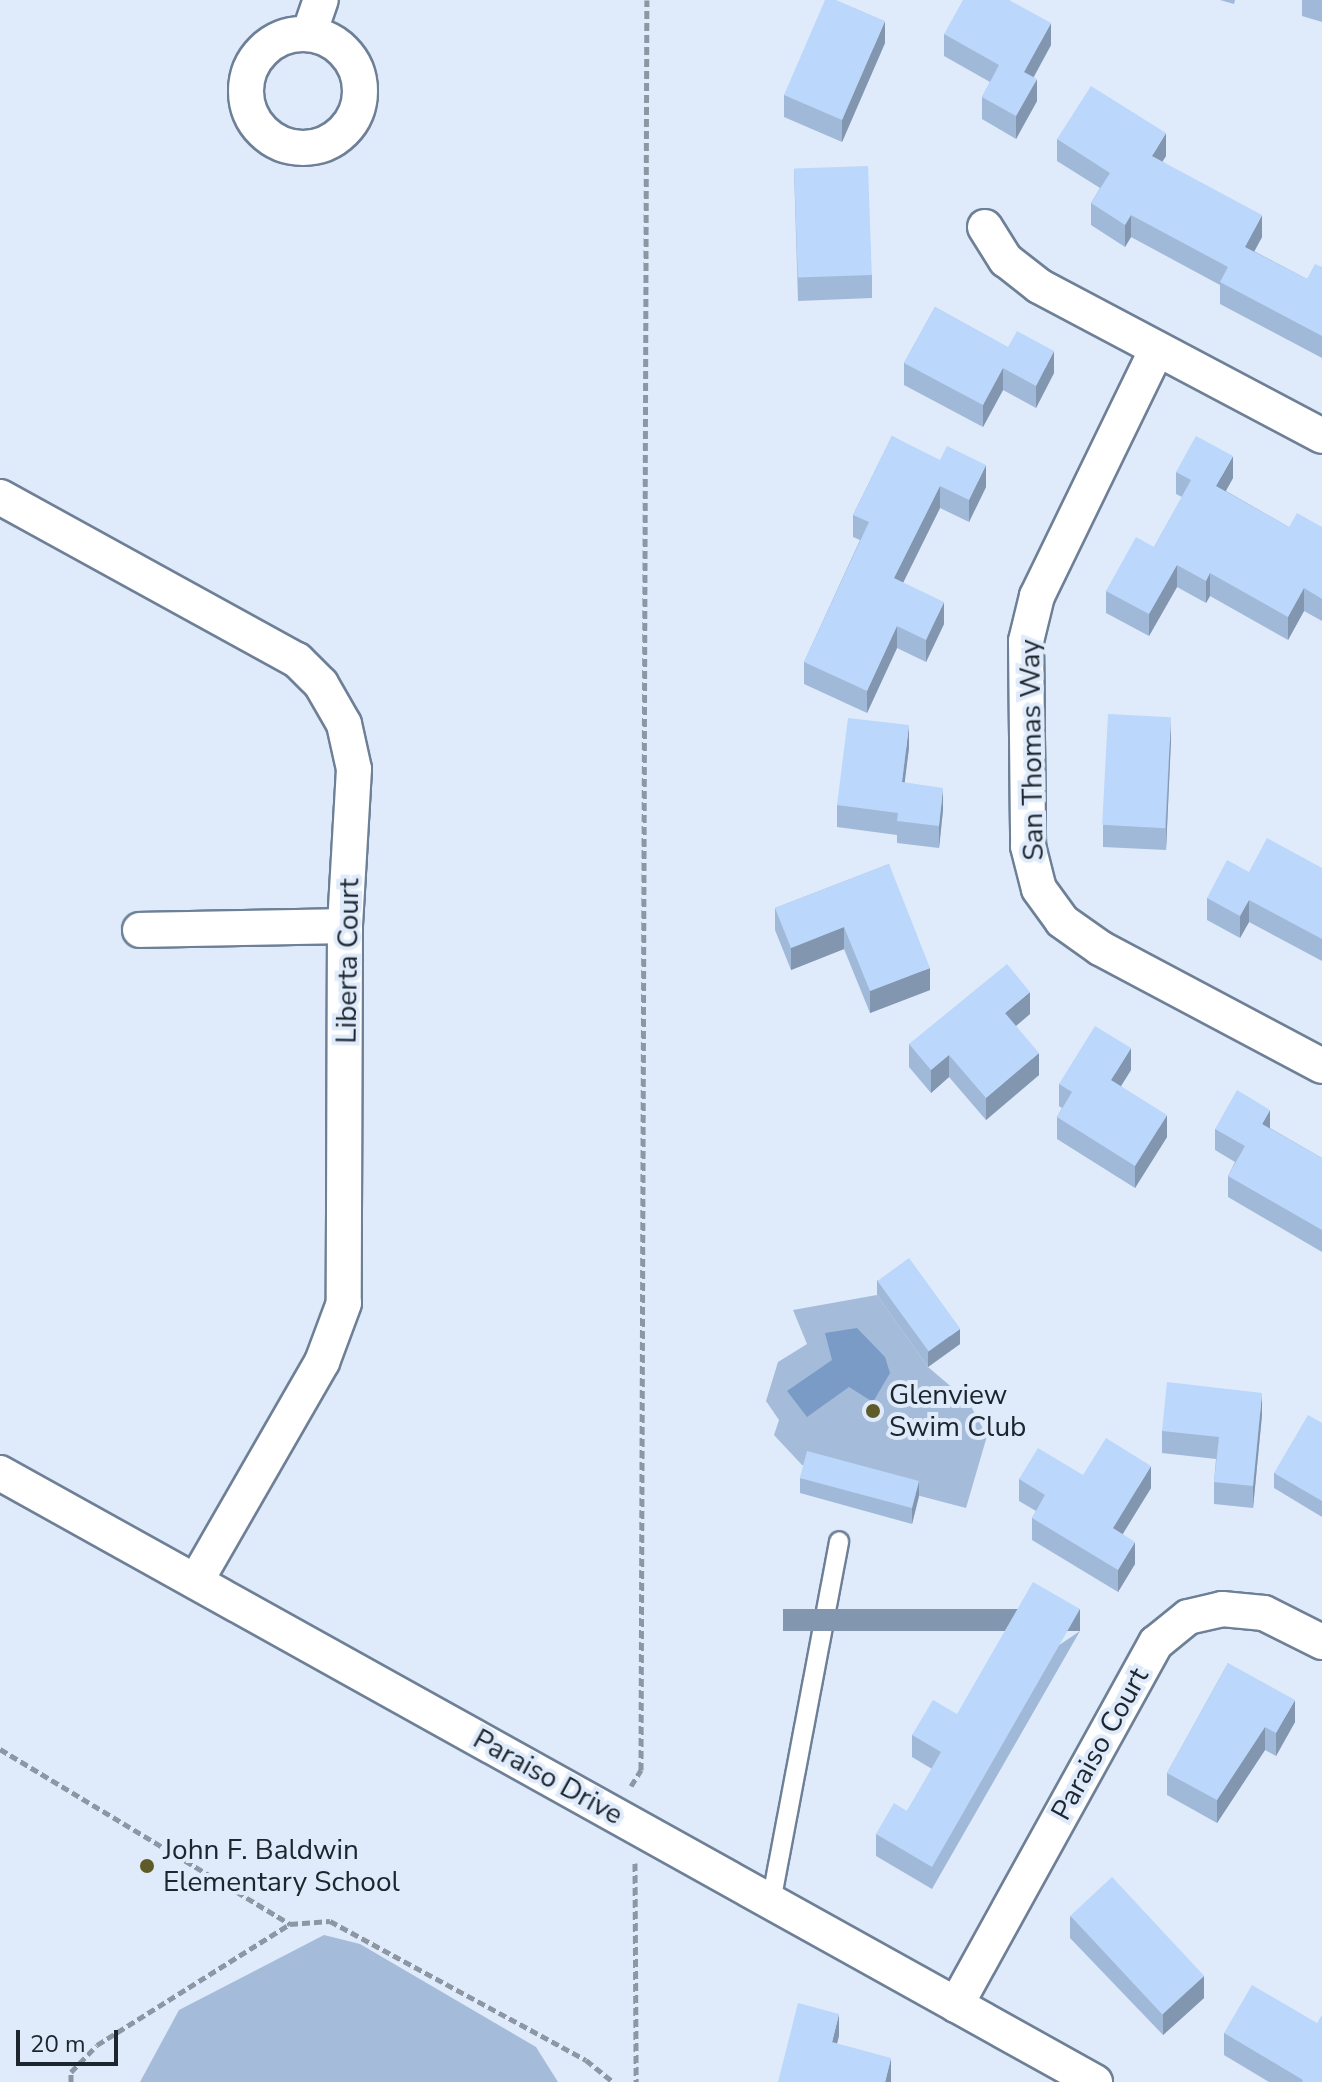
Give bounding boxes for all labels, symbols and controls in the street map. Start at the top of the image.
street label: San Thomas Way [1013,639,1051,861]
street label: Liberta Court [330,878,366,1044]
place label: Glenview Swim Club [889,1378,1026,1444]
marker: Glenview Swim Club [864,1402,882,1420]
street label: Paraiso Court [1044,1662,1156,1826]
street label: Paraiso Drive [467,1722,629,1832]
place label: John F. Baldwin Elementary School [163,1833,400,1899]
marker: John F. Baldwin Elementary School [138,1857,156,1875]
scale bar [20,2014,122,2064]
text: 20 m [30,2028,86,2060]

